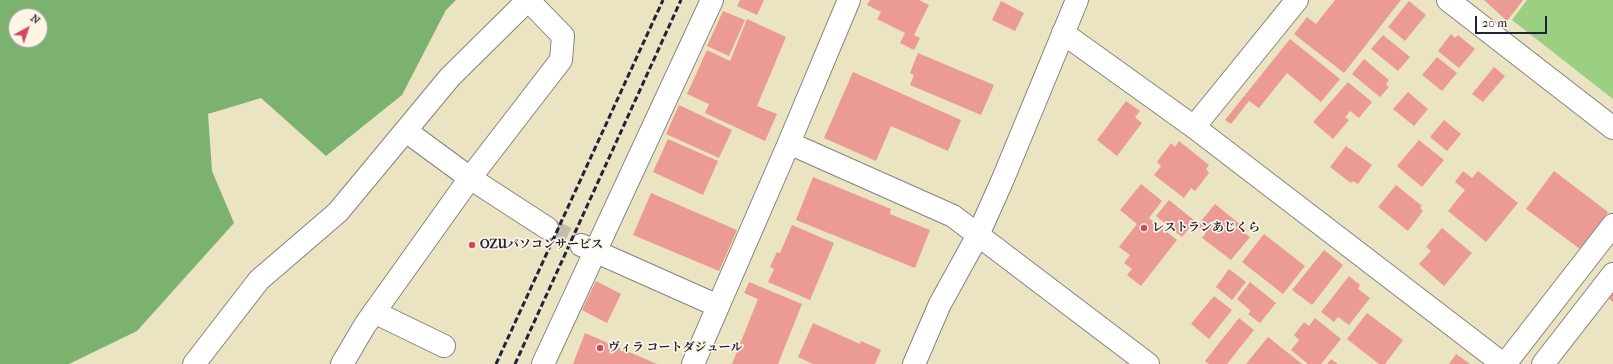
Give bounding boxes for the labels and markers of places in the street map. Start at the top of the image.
place label: レストランあじくら [1152,221,1260,235]
marker: レストランあじくら [1139,223,1149,233]
place label: OZUパソコンサービス [480,238,603,252]
marker: OZUパソコンサービス [467,240,477,250]
place label: ヴィラ コートダジュール [608,341,743,355]
marker: ヴィラ コートダジュール [595,343,605,353]

